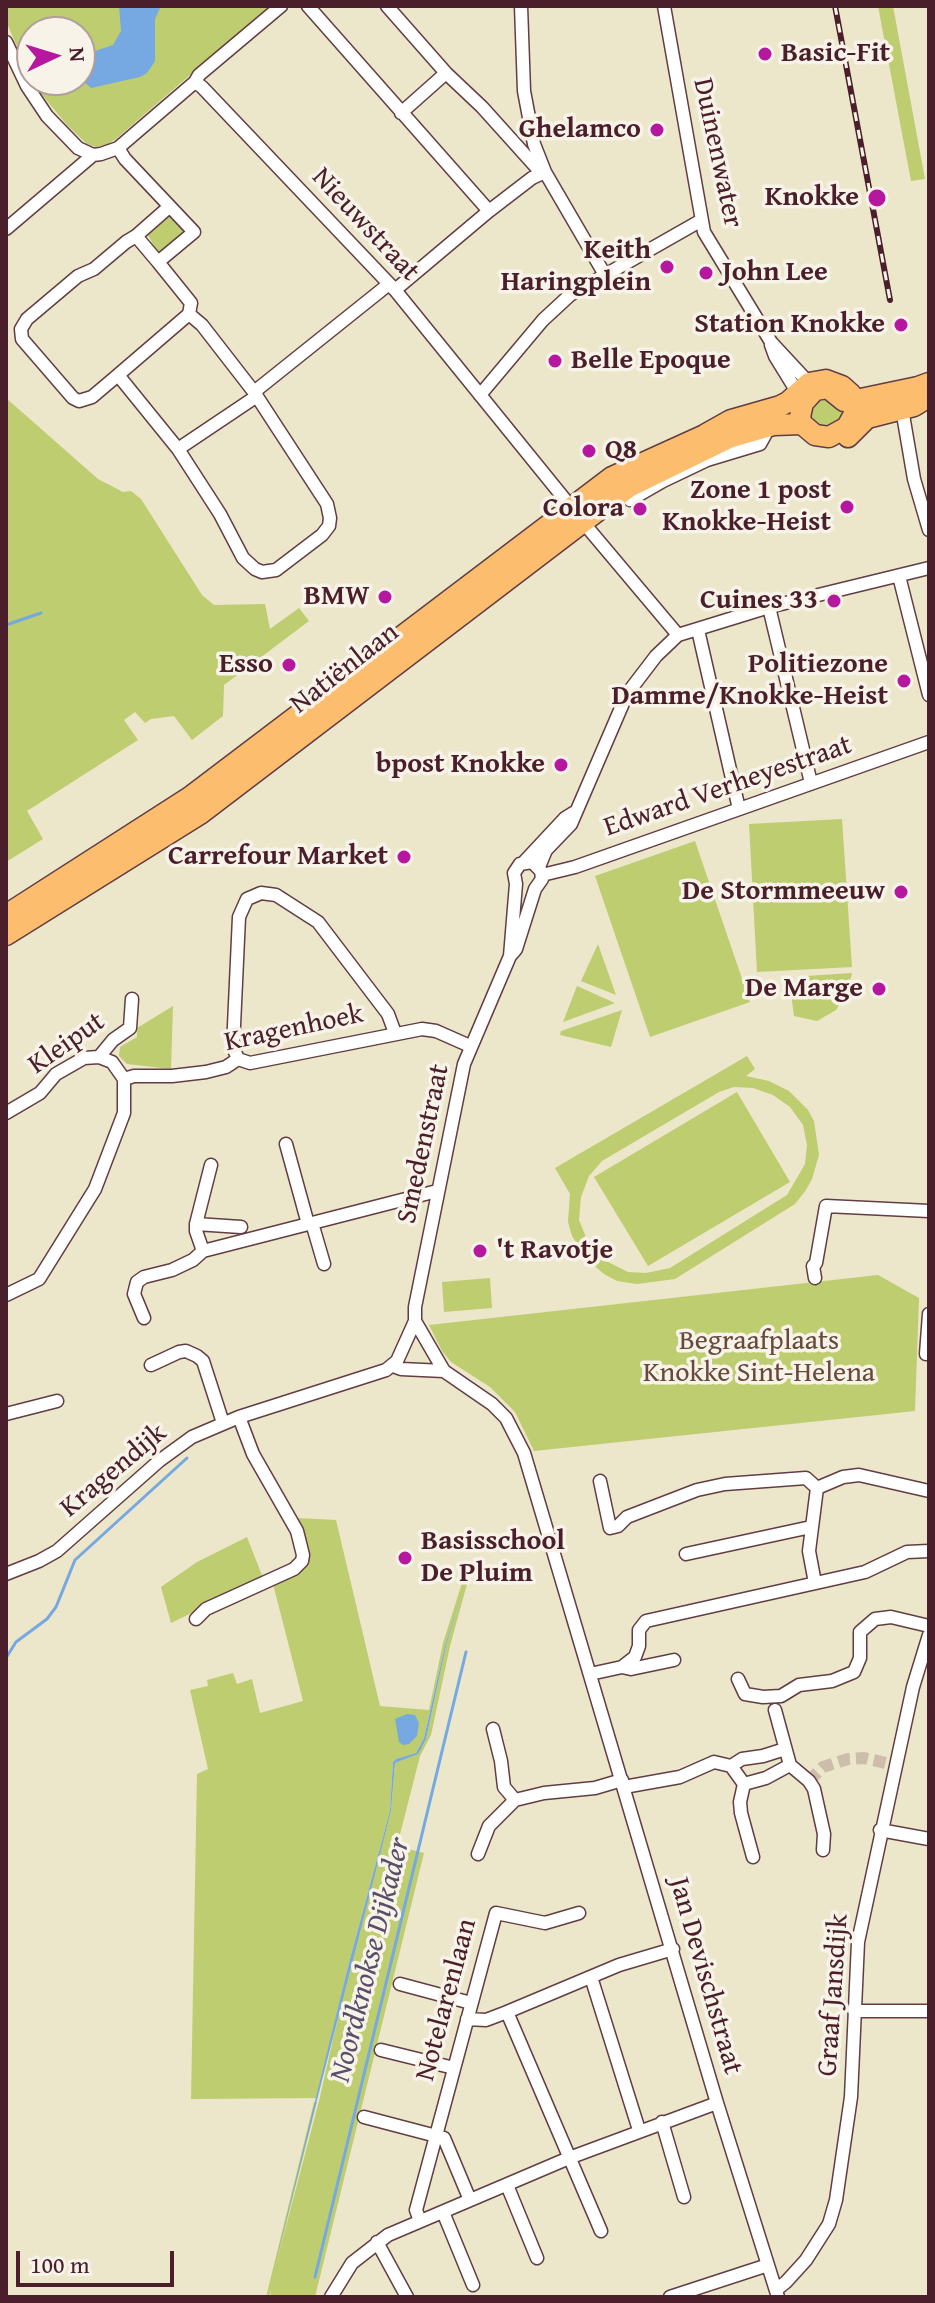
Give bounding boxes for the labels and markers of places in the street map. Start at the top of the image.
place label: Basic-Fit [781,37,890,71]
marker: Basic-Fit [756,45,774,63]
place label: Ghelamco [519,113,641,147]
marker: Ghelamco [648,121,666,139]
place label: Knokke [765,181,859,215]
marker: Knokke [866,187,888,209]
place label: Keith Haringplein [501,234,651,300]
place label: John Lee [722,256,828,290]
marker: Keith Haringplein [658,258,676,276]
marker: John Lee [697,264,715,282]
place label: Station Knokke [694,308,885,342]
marker: Station Knokke [892,316,910,334]
place label: Belle Epoque [571,344,731,378]
marker: Belle Epoque [546,352,564,370]
place label: Q8 [605,434,637,468]
marker: Q8 [580,442,598,460]
place label: Zone 1 post Knokke-Heist [662,474,831,540]
place label: Colora [543,492,624,526]
marker: Zone 1 post Knokke-Heist [838,498,856,516]
marker: Colora [631,500,649,518]
place label: BMW [304,580,369,614]
place label: Cuines 33 [700,584,818,618]
marker: BMW [376,588,394,606]
marker: Cuines 33 [825,592,843,610]
place label: Esso [219,648,273,682]
place label: Politiezone Damme/Knokke-Heist [612,648,888,714]
marker: Esso [280,656,298,674]
marker: Politiezone Damme/Knokke-Heist [895,672,913,690]
place label: bpost Knokke [376,748,545,782]
marker: bpost Knokke [552,756,570,774]
place label: Carrefour Market [168,840,388,874]
marker: Carrefour Market [395,848,413,866]
place label: De Stormmeeuw [682,875,885,909]
marker: De Stormmeeuw [892,883,910,901]
place label: De Marge [745,972,863,1006]
marker: De Marge [870,980,888,998]
place label: 't Ravotje [496,1234,613,1268]
marker: 't Ravotje [471,1242,489,1260]
place label: Basisschool De Pluim [421,1525,565,1591]
marker: Basisschool De Pluim [396,1549,414,1567]

